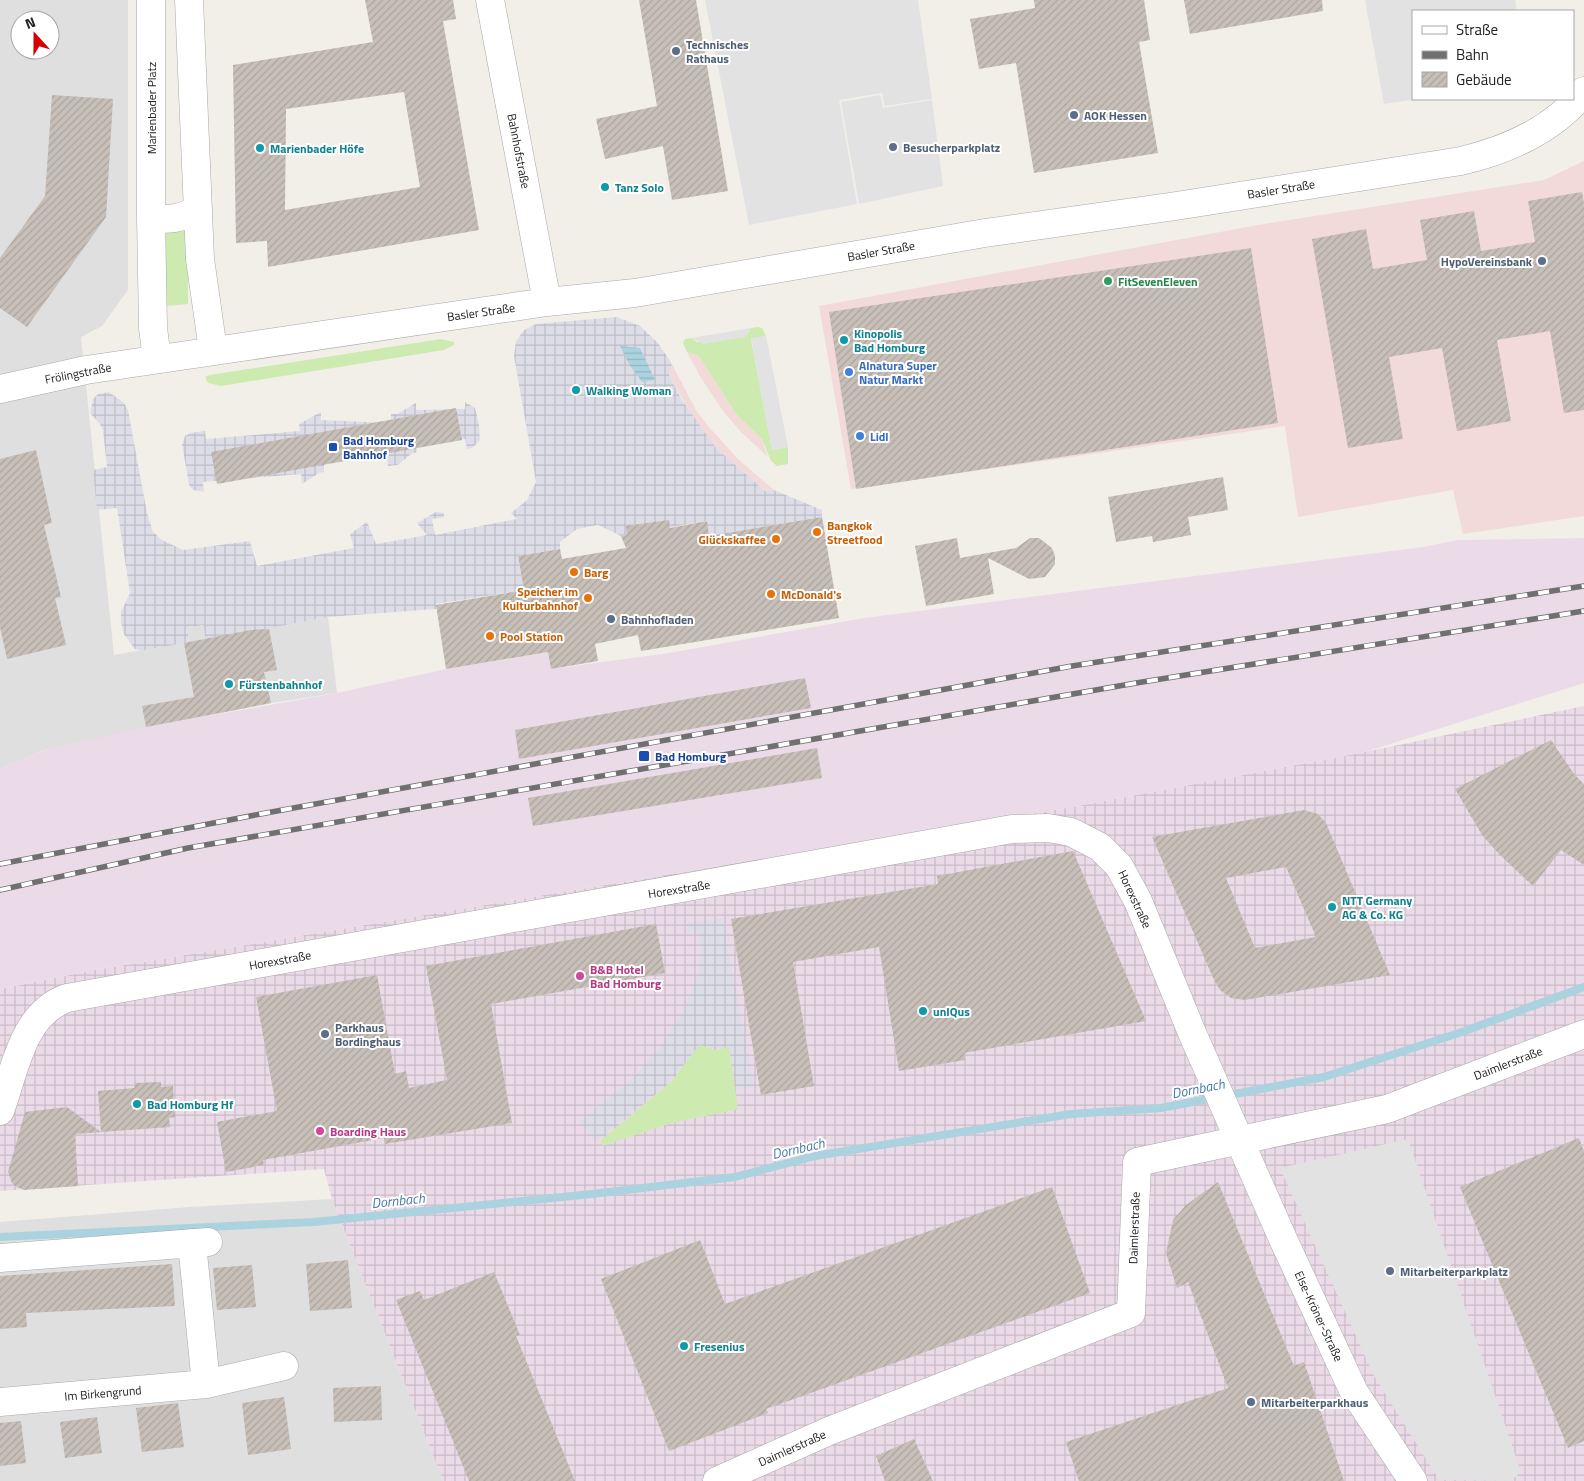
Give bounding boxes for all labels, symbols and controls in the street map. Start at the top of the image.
north arrow [10,10,60,60]
legend [1412,10,1574,100]
text: N [22,11,38,34]
text: Straße [1456,18,1498,41]
place label: Technisches Rathaus [686,35,749,68]
text: Bahn [1456,43,1489,66]
marker: Technisches Rathaus [670,45,682,57]
street label: Marienbader Platz [142,62,161,154]
text: Gebäude [1456,68,1512,91]
place label: AOK Hessen [1084,106,1147,125]
marker: AOK Hessen [1068,109,1080,121]
street label: Bahnhofstraße [502,112,536,190]
place label: Besucherparkplatz [903,138,1000,157]
place label: Marienbader Höfe [270,139,364,158]
marker: Besucherparkplatz [887,141,899,153]
marker: Marienbader Höfe [254,142,266,154]
street label: Basler Straße [1246,174,1316,204]
place label: Tanz Solo [615,178,664,197]
marker: Tanz Solo [599,181,611,193]
street label: Basler Straße [846,236,916,266]
place label: HypoVereinsbank [1441,252,1533,271]
marker: HypoVereinsbank [1536,255,1548,267]
place label: FitSevenEleven [1118,272,1198,291]
marker: FitSevenEleven [1102,275,1114,287]
street label: Basler Straße [446,298,516,326]
place label: Kinopolis Bad Homburg [854,324,926,357]
marker: Kinopolis Bad Homburg [838,334,850,346]
place label: Alnatura Super Natur Markt [859,356,937,389]
street label: Frölingstraße [43,357,113,389]
marker: Alnatura Super Natur Markt [843,366,855,378]
place label: Walking Woman [586,381,671,400]
marker: Walking Woman [570,384,582,396]
place label: Lidl [870,427,889,446]
marker: Lidl [854,430,866,442]
place label: Bad Homburg Bahnhof [343,431,415,464]
marker: Bad Homburg Bahnhof [327,441,339,453]
place label: Bangkok Streetfood [827,516,883,549]
marker: Bangkok Streetfood [811,526,823,538]
place label: Glückskaffee [699,530,766,549]
marker: Glückskaffee [770,533,782,545]
place label: Barg [584,563,609,582]
marker: Barg [568,566,580,578]
place label: Speicher im Kulturbahnhof [503,582,579,615]
place label: McDonald's [781,585,842,604]
marker: McDonald's [765,588,777,600]
marker: Speicher im Kulturbahnhof [582,592,594,604]
place label: Bahnhofladen [621,610,694,629]
marker: Bahnhofladen [605,613,617,625]
place label: Pool Station [500,627,563,646]
marker: Pool Station [484,630,496,642]
place label: Fürstenbahnhof [239,675,323,694]
marker: Fürstenbahnhof [223,678,235,690]
place label: Bad Homburg [655,747,727,766]
marker: Bad Homburg [637,749,651,763]
street label: Horexstraße [1113,867,1157,931]
street label: Horexstraße [647,875,711,903]
place label: NTT Germany AG & Co. KG [1342,891,1412,924]
marker: NTT Germany AG & Co. KG [1326,901,1338,913]
street label: Horexstraße [247,945,313,975]
place label: B&B Hotel Bad Homburg [590,960,662,993]
marker: B&B Hotel Bad Homburg [574,970,586,982]
place label: unIQus [933,1002,970,1021]
marker: unIQus [917,1005,929,1017]
place label: Parkhaus Bordinghaus [335,1018,401,1051]
marker: Parkhaus Bordinghaus [319,1028,331,1040]
street label: Daimlerstraße [1471,1041,1545,1085]
water label: Dornbach [1170,1072,1227,1103]
place label: Bad Homburg Hf [147,1095,234,1114]
marker: Bad Homburg Hf [131,1098,143,1110]
place label: Boarding Haus [330,1122,407,1141]
marker: Boarding Haus [314,1125,326,1137]
water label: Dornbach [770,1132,827,1164]
water label: Dornbach [370,1187,427,1213]
street label: Daimlerstraße [1123,1192,1145,1264]
place label: Mitarbeiterparkplatz [1400,1262,1508,1281]
marker: Mitarbeiterparkplatz [1384,1265,1396,1277]
street label: Else-Kröner-Straße [1290,1267,1348,1365]
place label: Fresenius [694,1337,745,1356]
marker: Fresenius [678,1340,690,1352]
street label: Im Birkengrund [64,1380,142,1406]
place label: Mitarbeiterparkhaus [1261,1393,1369,1412]
marker: Mitarbeiterparkhaus [1245,1396,1257,1408]
street label: Daimlerstraße [755,1425,829,1471]

